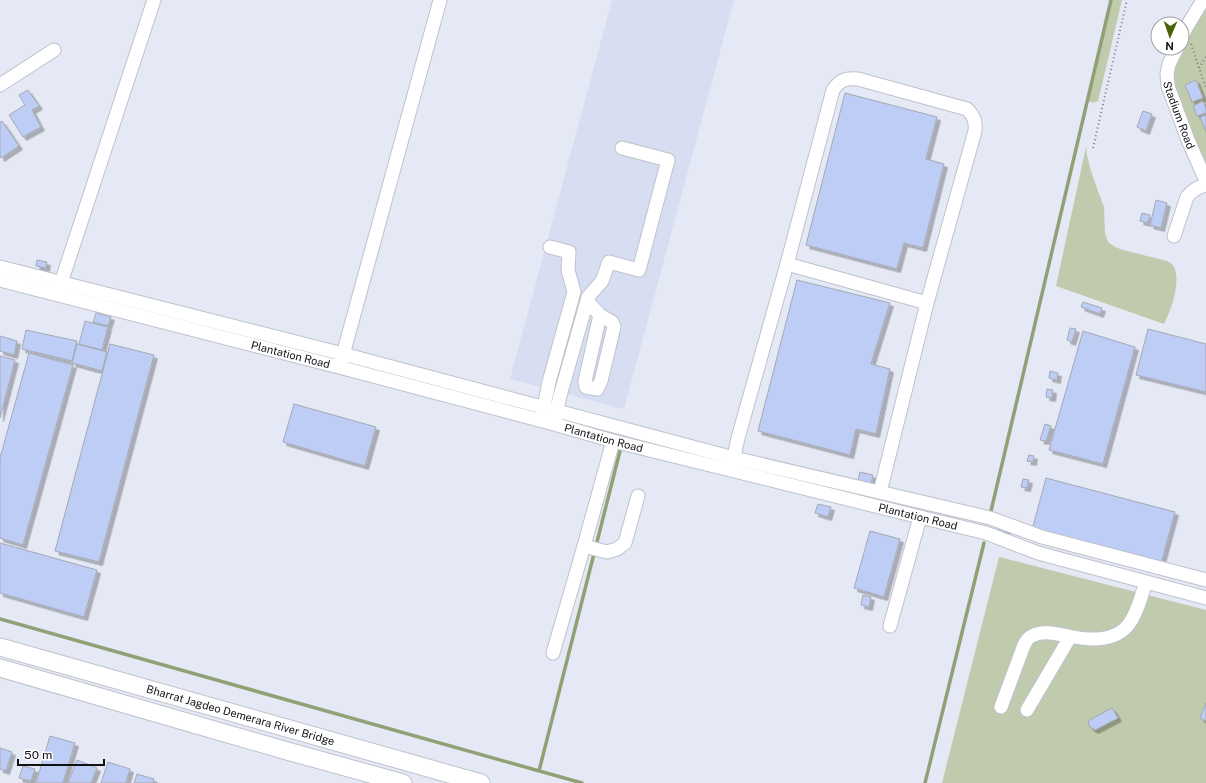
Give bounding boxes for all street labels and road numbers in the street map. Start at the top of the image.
street label: Stadium Road [1162,81,1197,151]
street label: Plantation Road [250,339,331,370]
street label: Plantation Road [563,421,644,454]
street label: Plantation Road [877,501,959,532]
street label: Bharrat Jagdeo Demerara River Bridge [145,683,336,747]

